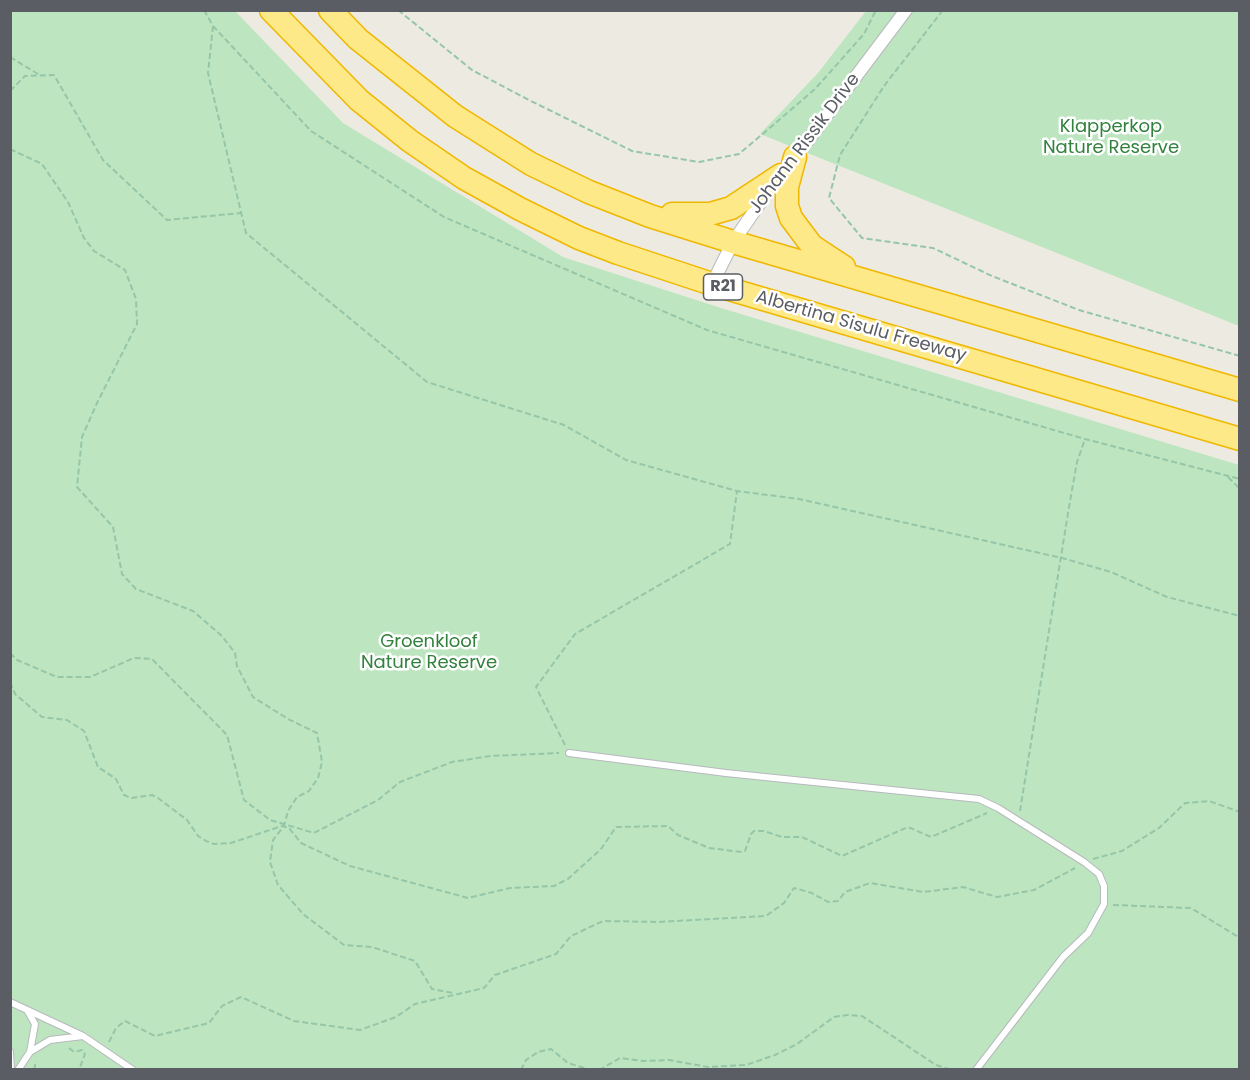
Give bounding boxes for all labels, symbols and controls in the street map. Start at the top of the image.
street label: Johann Rissik Drive [745,69,865,219]
park label: Klapperkop Nature Reserve [1043,116,1179,158]
road number: R21 [704,274,742,300]
street label: Albertina Sisulu Freeway [753,287,969,367]
park label: Groenkloof Nature Reserve [361,631,497,674]

